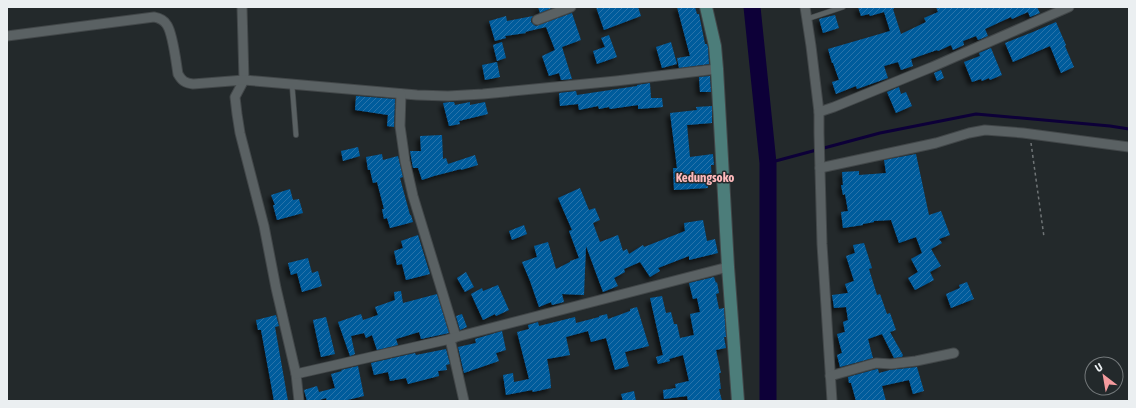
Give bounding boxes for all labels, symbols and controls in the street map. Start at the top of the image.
district label: Kedungsoko [676,170,734,185]
north arrow [1084,356,1124,396]
text: U [1093,361,1105,374]

